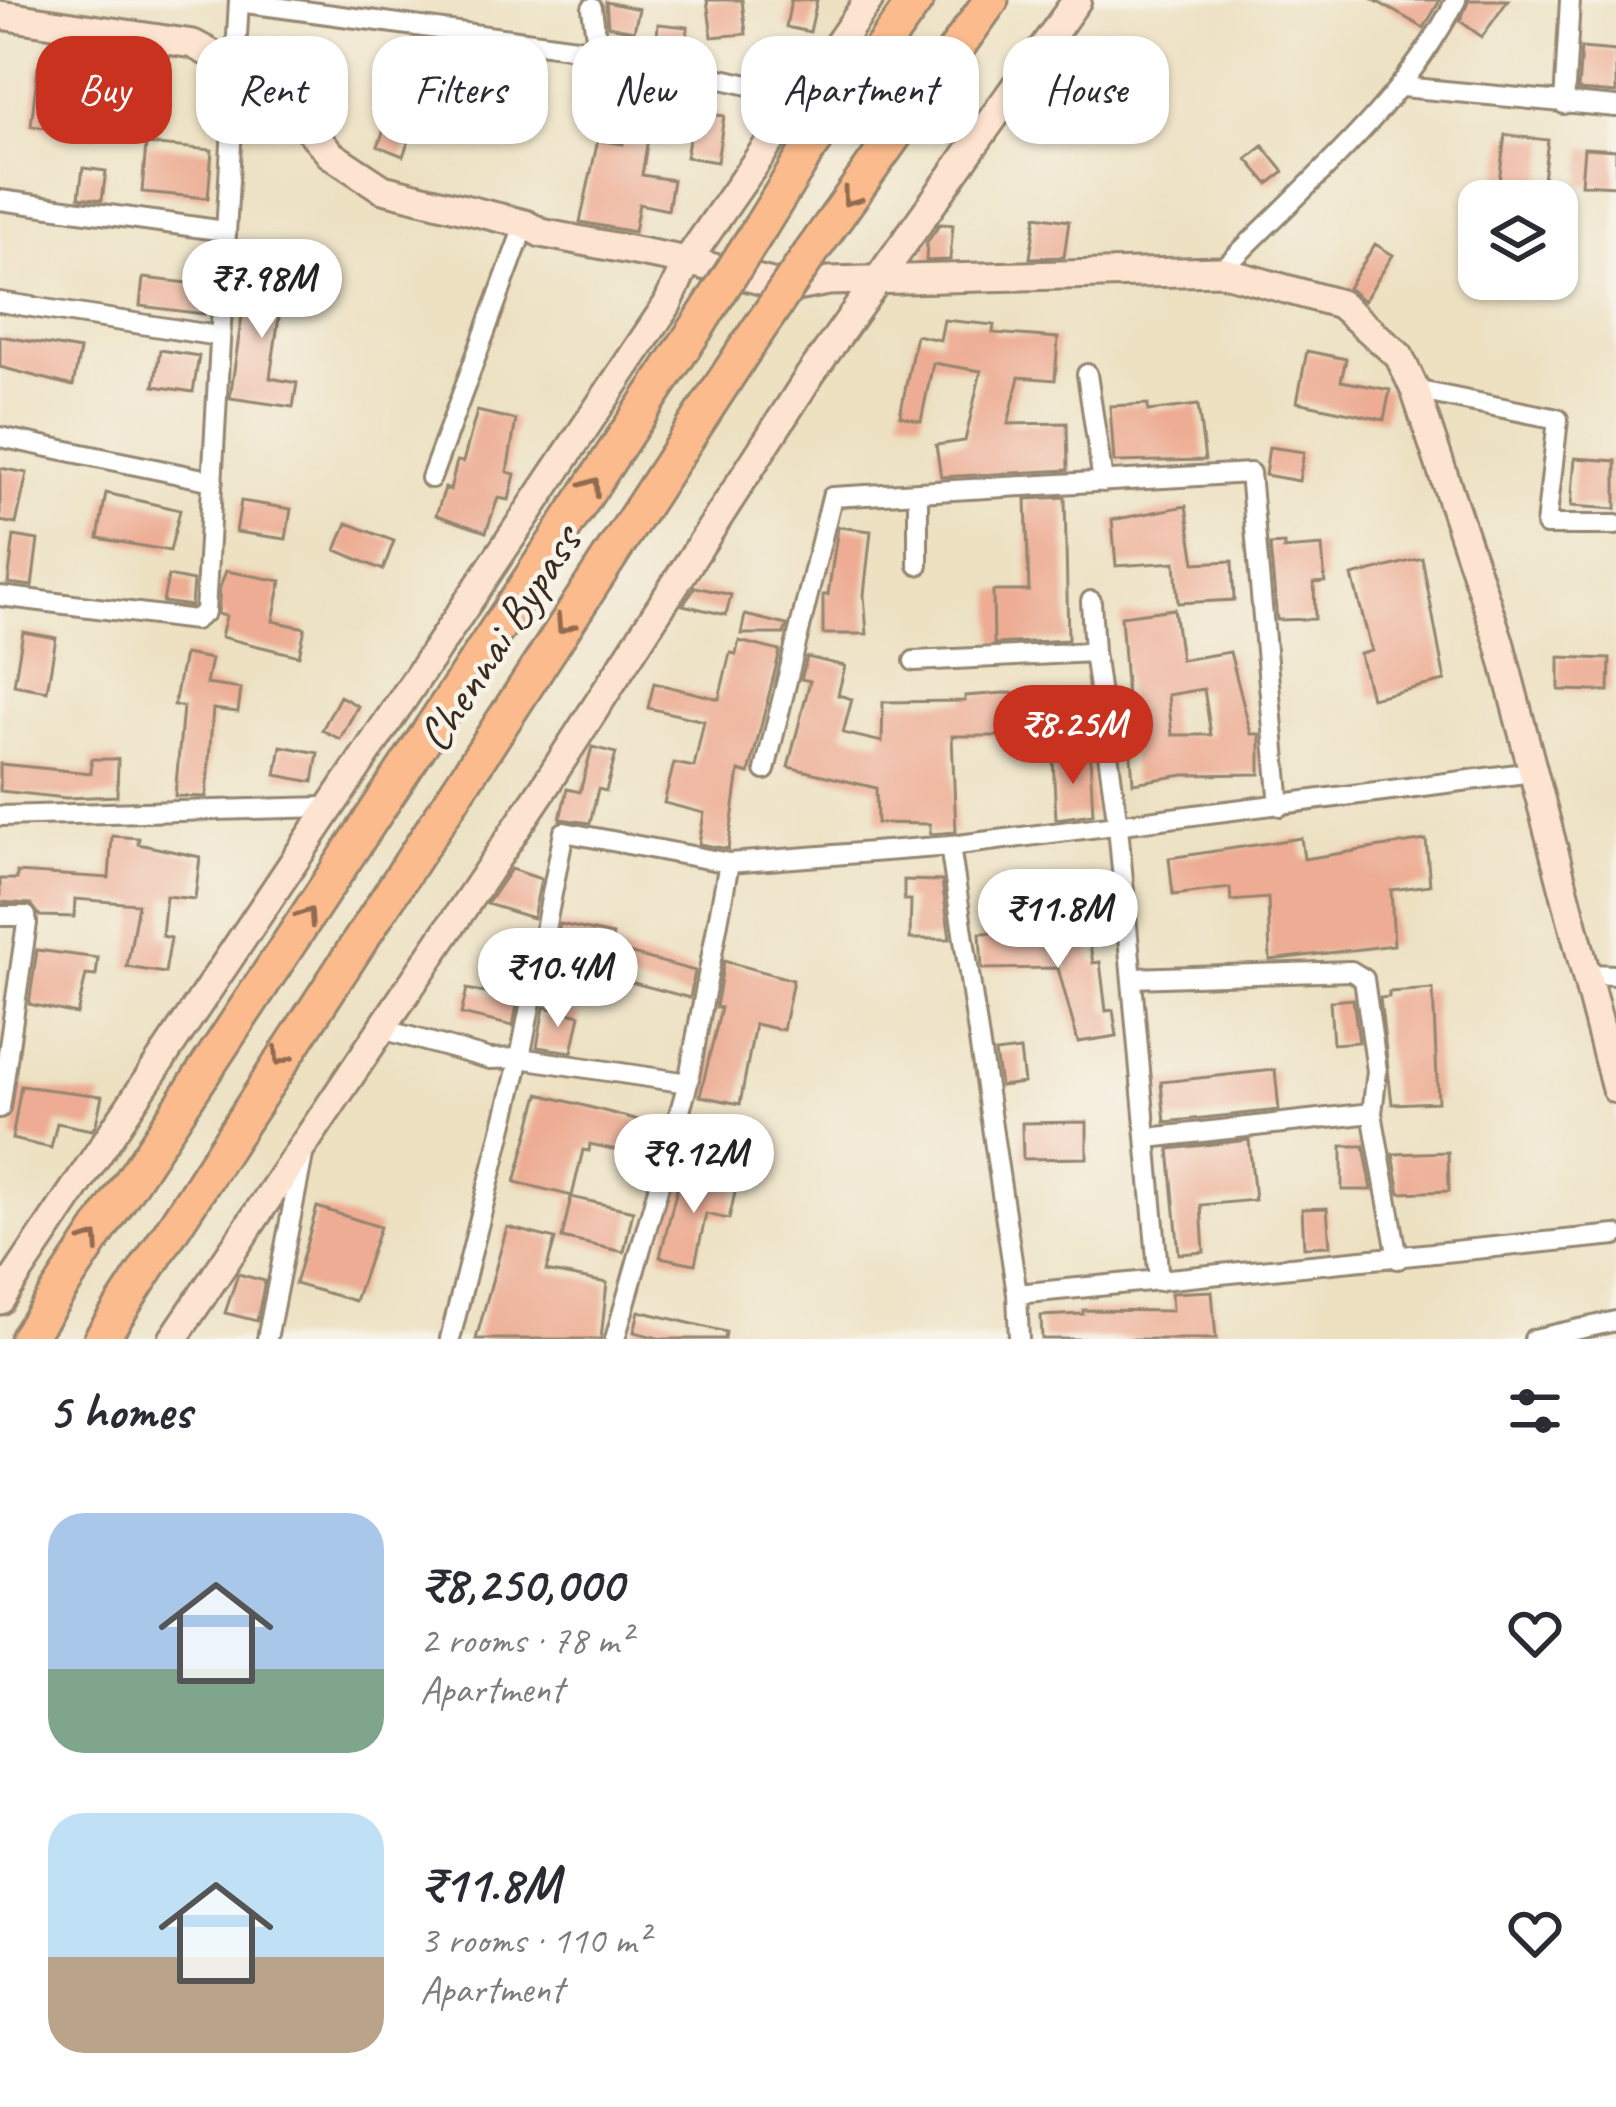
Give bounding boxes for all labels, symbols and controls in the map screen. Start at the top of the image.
chip: Buy [36,36,172,144]
chip: Rent [196,36,348,144]
chip: Filters [372,36,548,144]
chip: New [572,36,717,144]
chip: Apartment [741,36,979,144]
chip: House [1003,36,1169,144]
map controls [1458,180,1578,300]
button: layers [1458,180,1578,300]
one-way arrow [842,185,864,206]
pin: ₹7.98M [164,239,360,341]
text: ₹7.98M [209,253,315,302]
one-way arrow [577,478,599,500]
street label: Chennai Bypass [404,511,596,763]
one-way arrow [556,612,578,634]
pin: ₹8.25M [975,685,1171,787]
text: ₹8.25M [1020,699,1126,748]
pin: ₹11.8M [960,869,1156,971]
text: ₹11.8M [1005,883,1111,932]
one-way arrow [292,908,314,930]
pin: ₹10.4M [460,928,656,1030]
text: ₹10.4M [505,942,611,991]
one-way arrow [273,1044,295,1066]
pin: ₹9.12M [596,1114,792,1216]
text: ₹9.12M [641,1128,747,1177]
one-way arrow [77,1233,99,1255]
icon: filters [1502,1378,1568,1444]
text: 5 homes [48,1379,191,1443]
text: ₹8,250,000 [420,1552,623,1616]
icon: home [144,1561,288,1705]
icon: heart [1502,1600,1568,1666]
text: 2 rooms · 78 m² [420,1616,631,1665]
text: Apartment [420,1665,563,1714]
text: ₹11.8M [420,1852,559,1916]
icon: home [144,1861,288,2005]
icon: heart [1502,1900,1568,1966]
text: 3 rooms · 110 m² [420,1916,648,1965]
text: Apartment [420,1965,563,2014]

